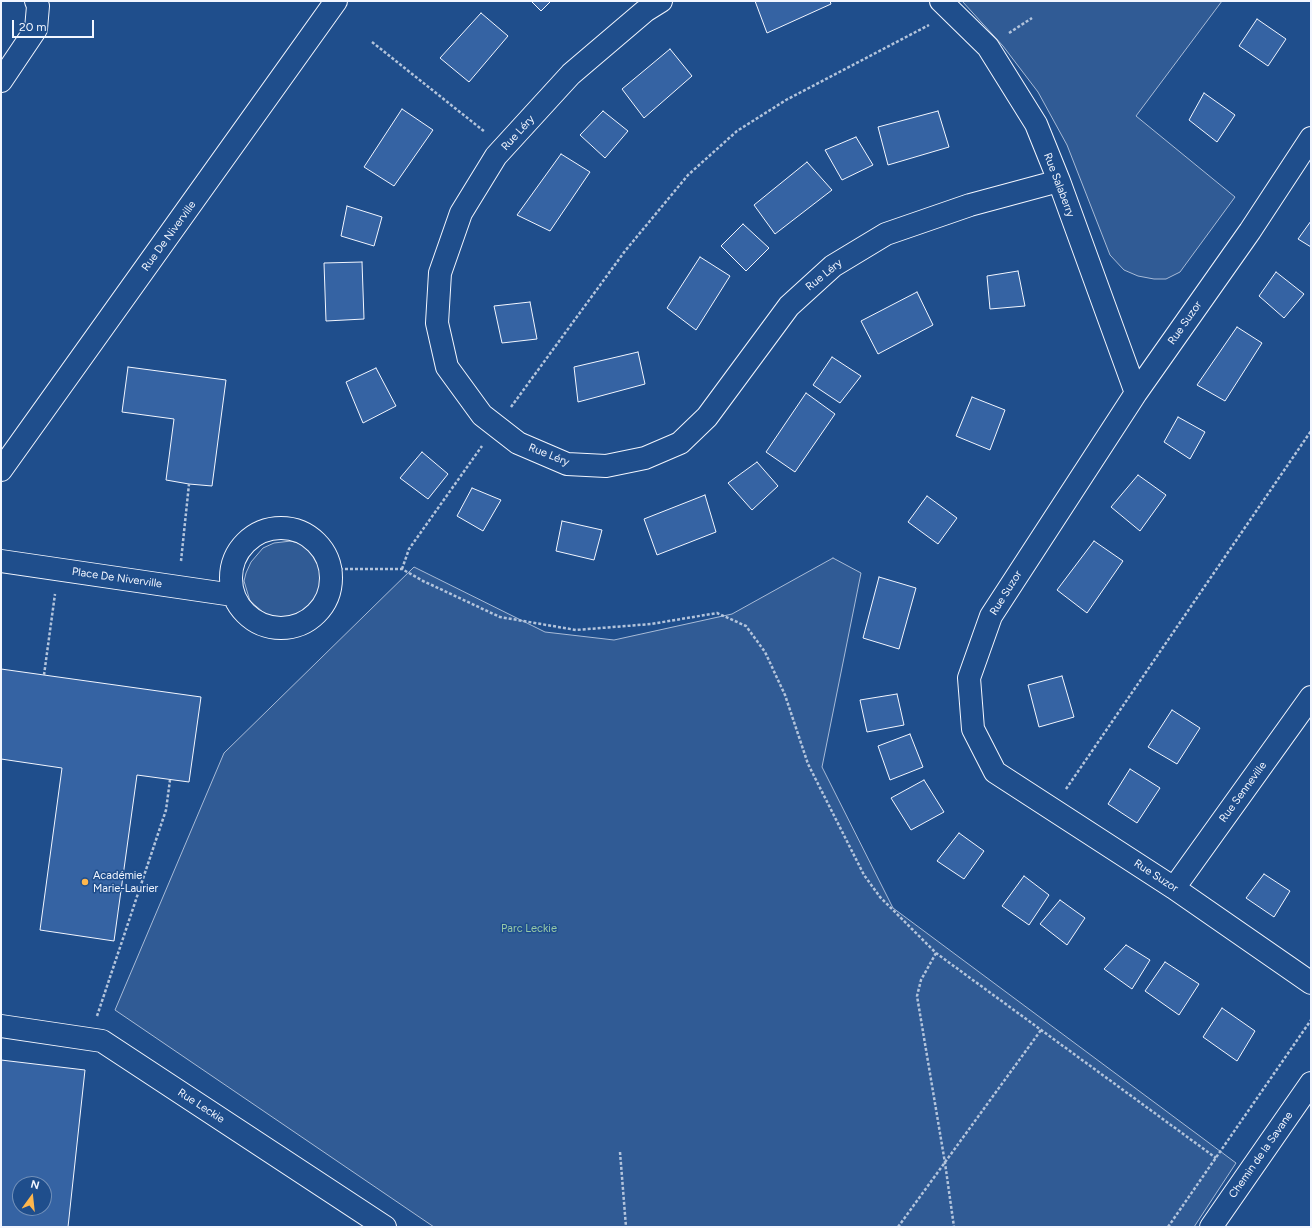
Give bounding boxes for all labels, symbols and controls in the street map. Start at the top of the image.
scale bar [14,12,96,38]
text: 20 m [19,20,47,34]
street label: Rue Léry [499,113,537,153]
street label: Rue Salaberry [1041,151,1077,219]
street label: Rue De Niverville [139,198,199,274]
street label: Rue Léry [803,256,845,294]
street label: Rue Suzor [1165,299,1205,347]
street label: Rue Léry [527,441,571,469]
street label: Place De Niverville [71,565,163,591]
street label: Rue Suzor [987,568,1025,618]
street label: Rue Senneville [1217,759,1269,825]
street label: Rue Suzor [1131,857,1181,895]
place label: Académie Marie-Laurier [93,869,158,895]
marker: Académie Marie-Laurier [80,877,90,887]
park label: Parc Leckie [501,922,557,936]
street label: Rue Leckie [175,1086,227,1126]
street label: Chemin de la Savane [1226,1109,1296,1201]
north arrow [12,1176,52,1216]
text: N [29,1178,41,1192]

